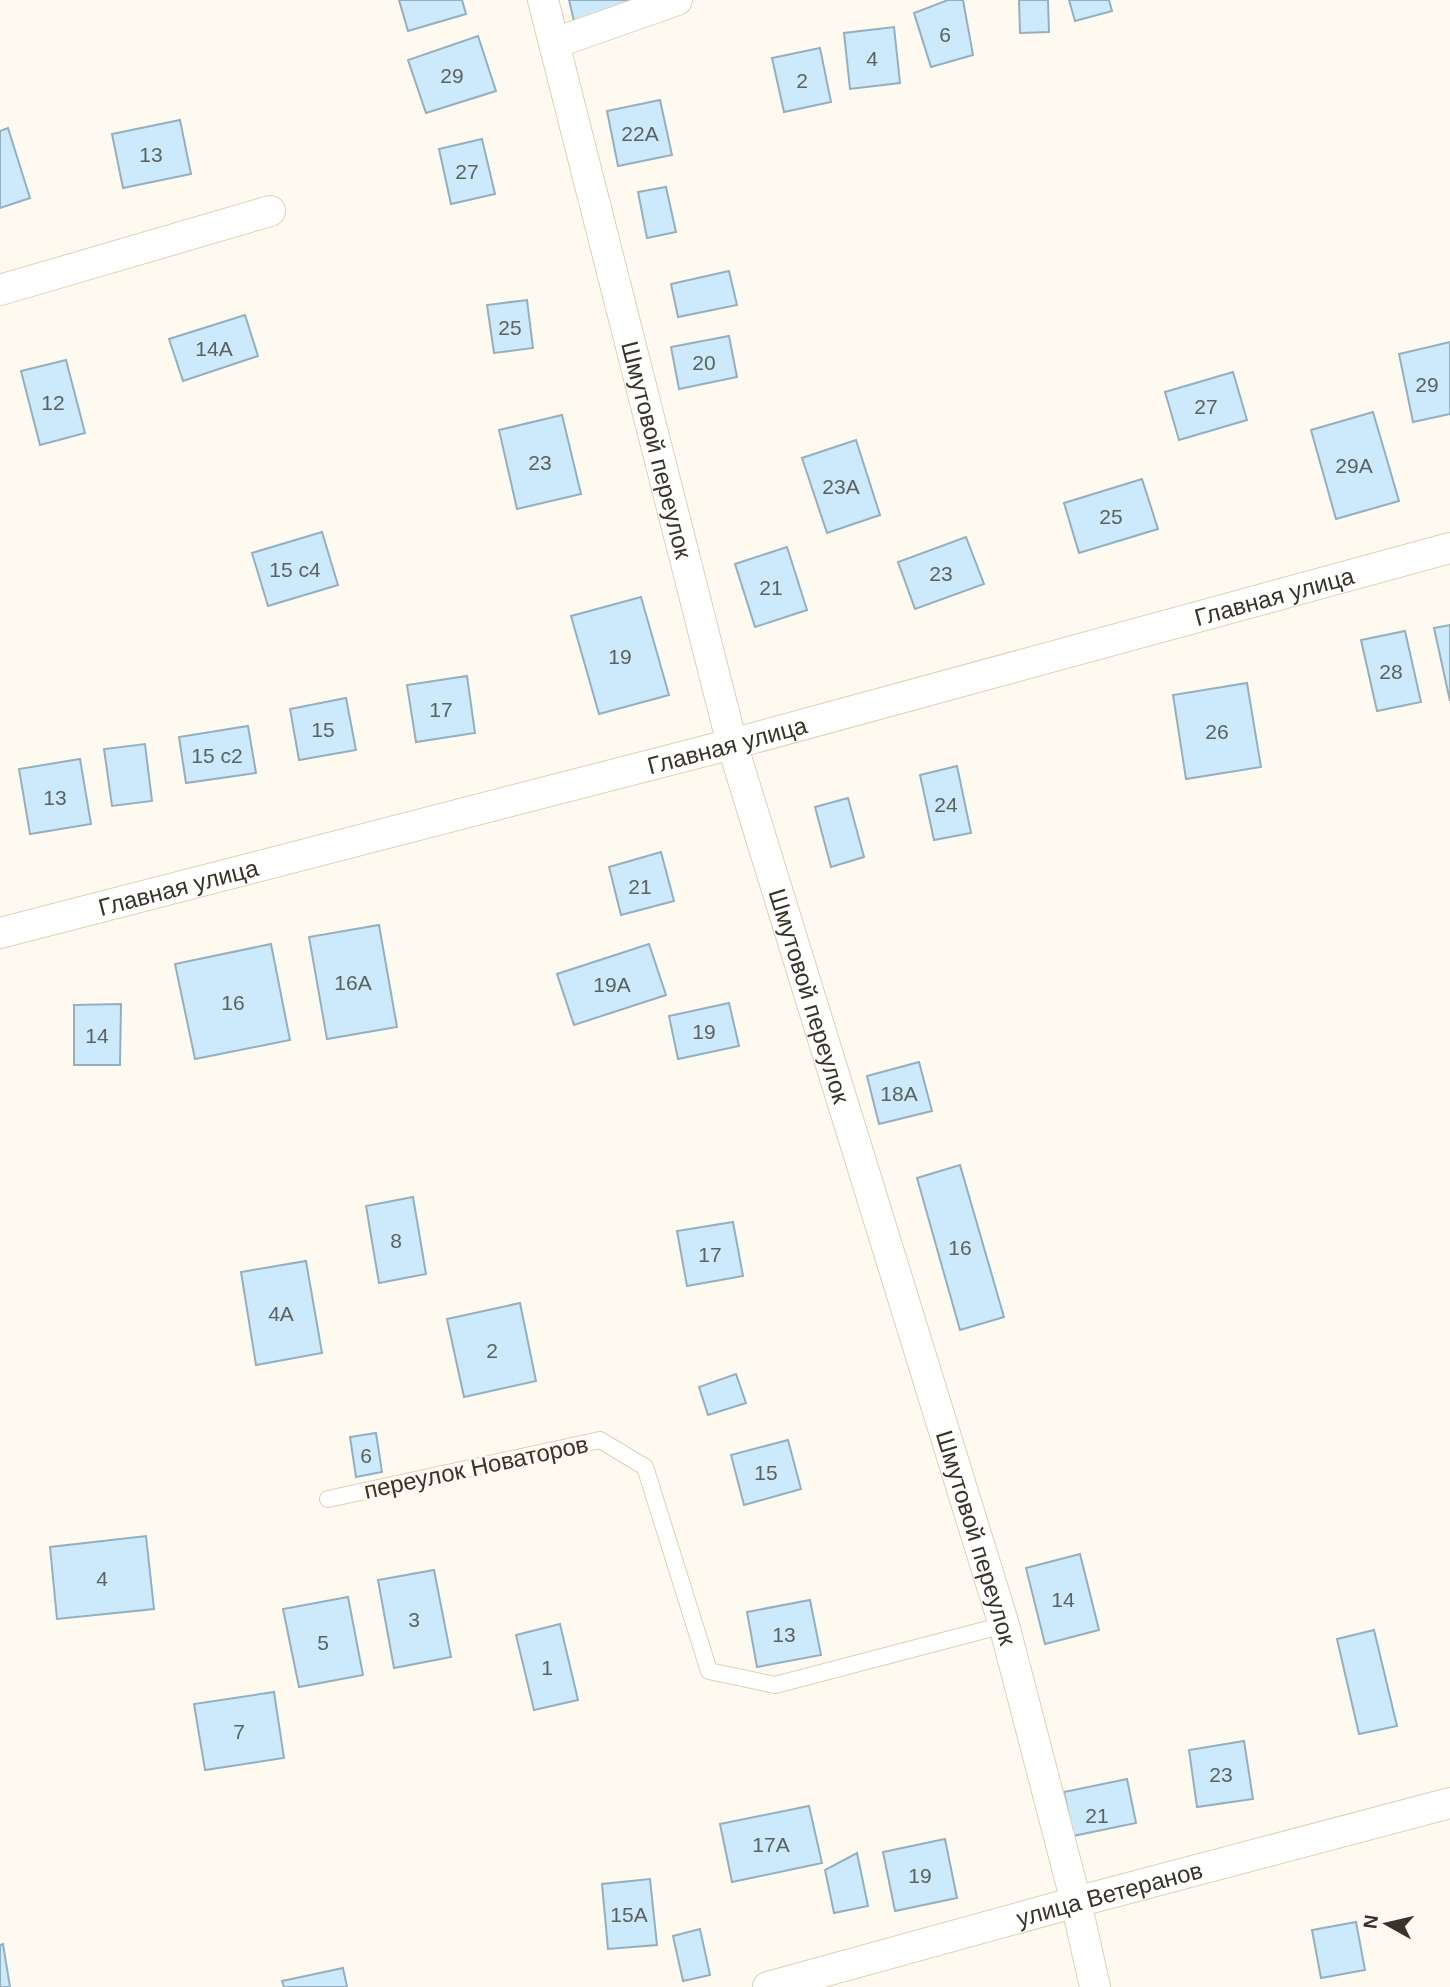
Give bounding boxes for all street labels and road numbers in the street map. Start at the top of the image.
street label: Шмутовой переулок [617,338,698,562]
street label: Главная улица [1191,561,1357,631]
street label: Главная улица [644,711,810,779]
street label: Главная улица [95,853,262,921]
street label: Шмутовой переулок [764,885,856,1107]
street label: Шмутовой переулок [931,1427,1022,1648]
street label: переулок Новаторов [361,1430,591,1504]
street label: улица Ветеранов [1013,1856,1205,1931]

